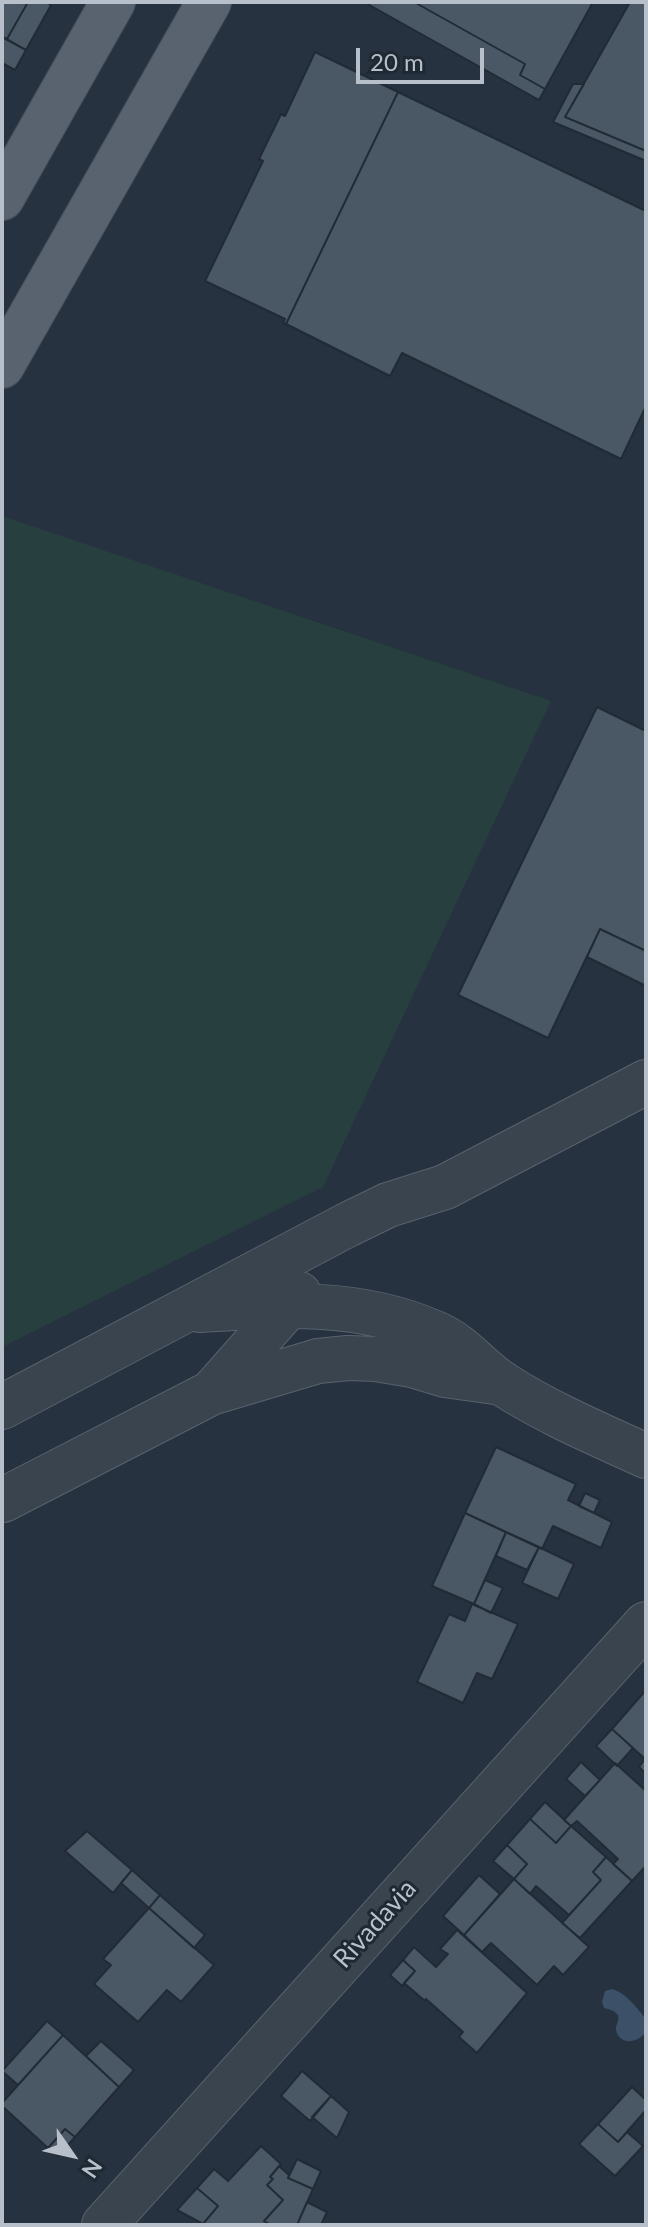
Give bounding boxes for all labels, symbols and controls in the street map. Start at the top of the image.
scale bar [360,32,488,82]
text: 20 m [370,47,424,76]
street label: Rivadavia [327,1873,423,1975]
north arrow [32,2115,112,2195]
text: N [76,2154,108,2183]

